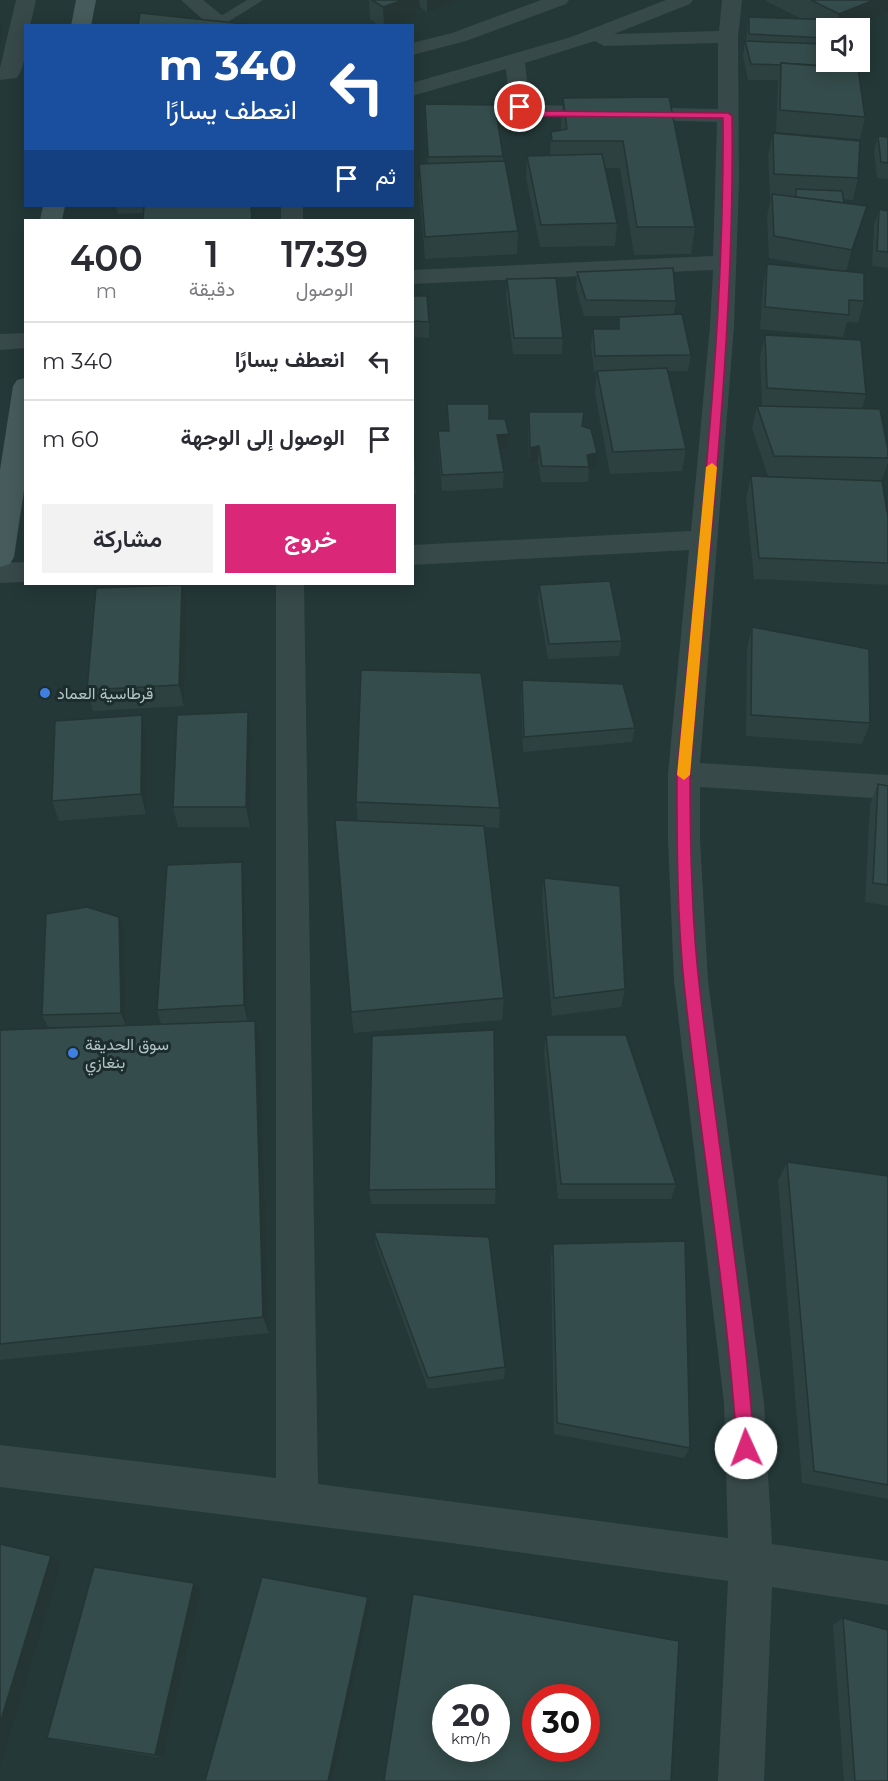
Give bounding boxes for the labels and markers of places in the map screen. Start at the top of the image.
pin [494,81,545,132]
place label: قرطاسية العماد [57,684,153,704]
marker: قرطاسية العماد [38,686,52,700]
place label: سوق الحديقة بنغازي [85,1035,169,1076]
marker: سوق الحديقة بنغازي [66,1046,80,1060]

